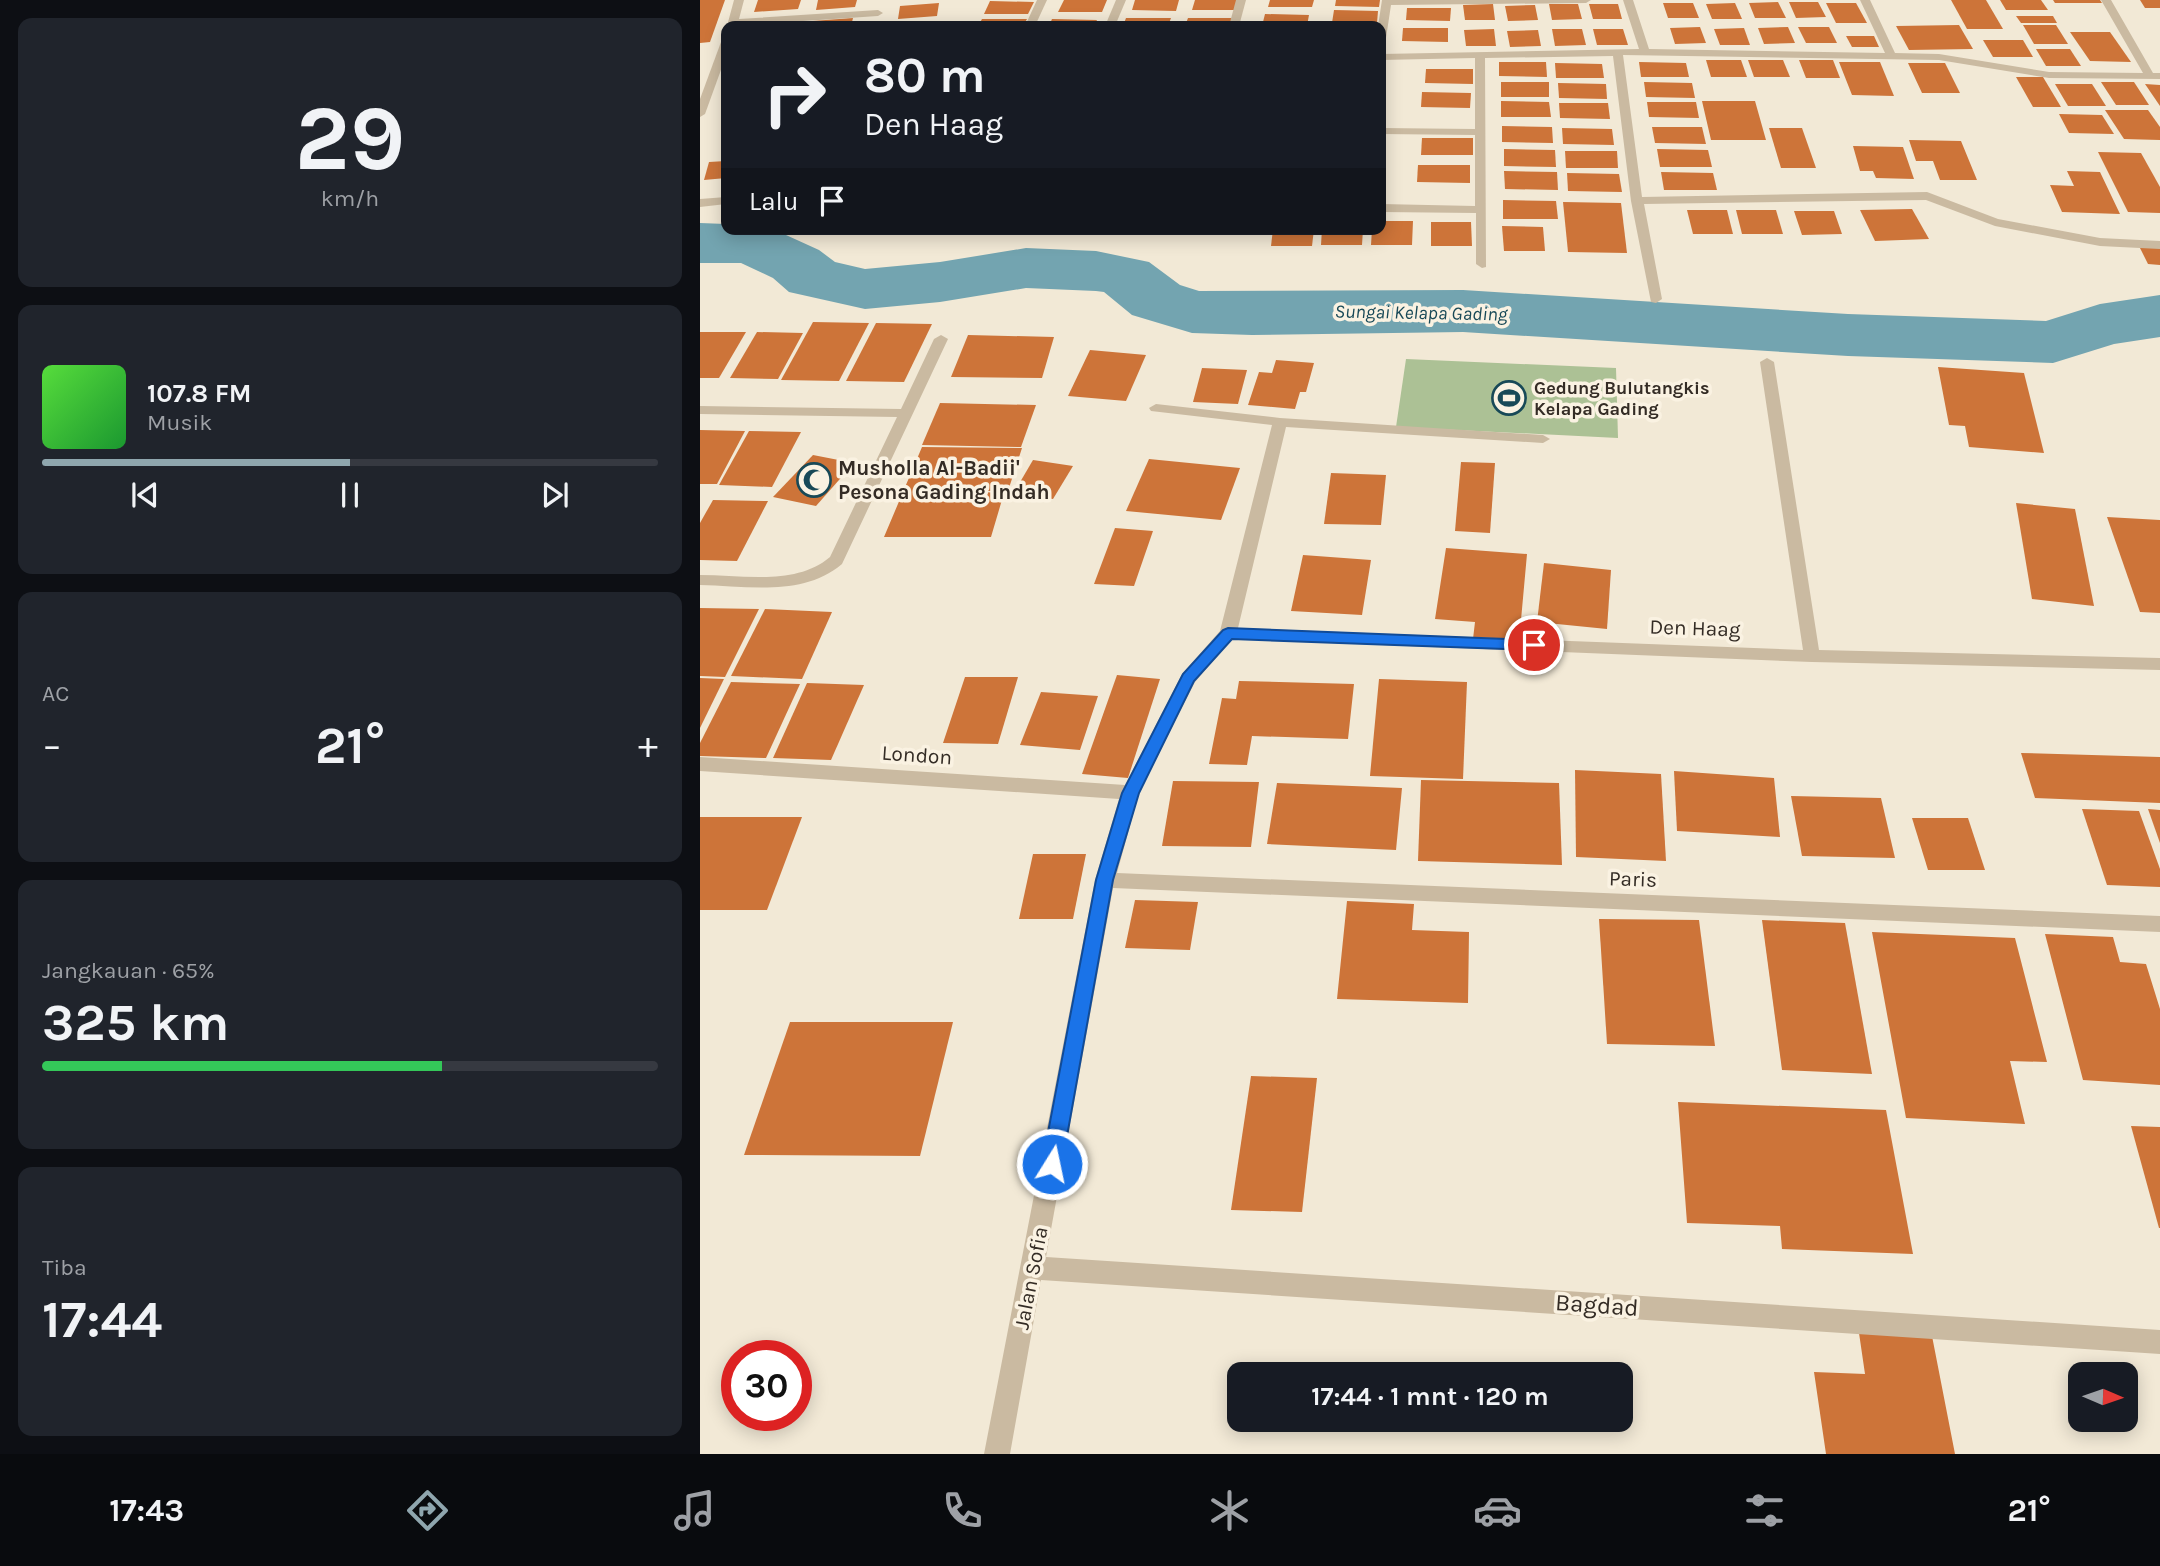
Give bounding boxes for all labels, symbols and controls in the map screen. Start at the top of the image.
text: 80 m [864,47,986,104]
icon: right [749,49,840,140]
text: 29 [295,86,405,192]
text: Den Haag [864,106,1003,143]
icon: arrive [813,182,851,220]
text: km/h [321,185,379,212]
text: Lalu [749,186,799,217]
water label: Sungai Kelapa Gading [1335,300,1509,326]
place label: Gedung Bulutangkis Kelapa Gading [1534,377,1709,420]
text: 107.8 FM [147,378,252,409]
sports icon: Gedung Bulutangkis Kelapa Gading [1490,379,1528,417]
text: Musik [147,409,212,436]
place label: Musholla Al-Badii' Pesona Gading Indah [838,456,1050,504]
mosque icon: Musholla Al-Badii' Pesona Gading Indah [795,461,833,499]
icon: previous [126,476,164,514]
icon: pause [331,476,369,514]
icon: next [536,476,574,514]
street label: Den Haag [1649,614,1741,642]
pin [1504,615,1564,675]
icon: arrive [1515,626,1553,664]
text: AC [42,680,69,707]
text: 21° [315,715,385,776]
text: − [42,723,62,768]
text: + [638,723,658,768]
street label: London [881,741,953,769]
street label: Paris [1609,866,1657,892]
text: Jangkauan · 65% [42,957,215,984]
text: 325 km [42,992,229,1053]
position arrow [1015,1127,1089,1201]
street label: Jalan Sofia [1009,1225,1053,1331]
text: Tiba [42,1254,87,1281]
street label: Bagdad [1554,1288,1640,1322]
text: 17:44 [42,1289,162,1350]
speed limit sign: 30 [721,1340,812,1431]
north arrow [2068,1362,2138,1432]
map controls [2068,1362,2138,1432]
text: 17:44 · 1 mnt · 120 m [1311,1381,1549,1412]
icon: directions [403,1486,452,1535]
icon: music [670,1486,719,1535]
icon: phone [938,1486,987,1535]
icon: climate [1205,1486,1254,1535]
icon: car [1473,1486,1522,1535]
icon: filters [1740,1486,1789,1535]
text: 17:43 [109,1492,184,1529]
text: 21° [2008,1492,2051,1529]

